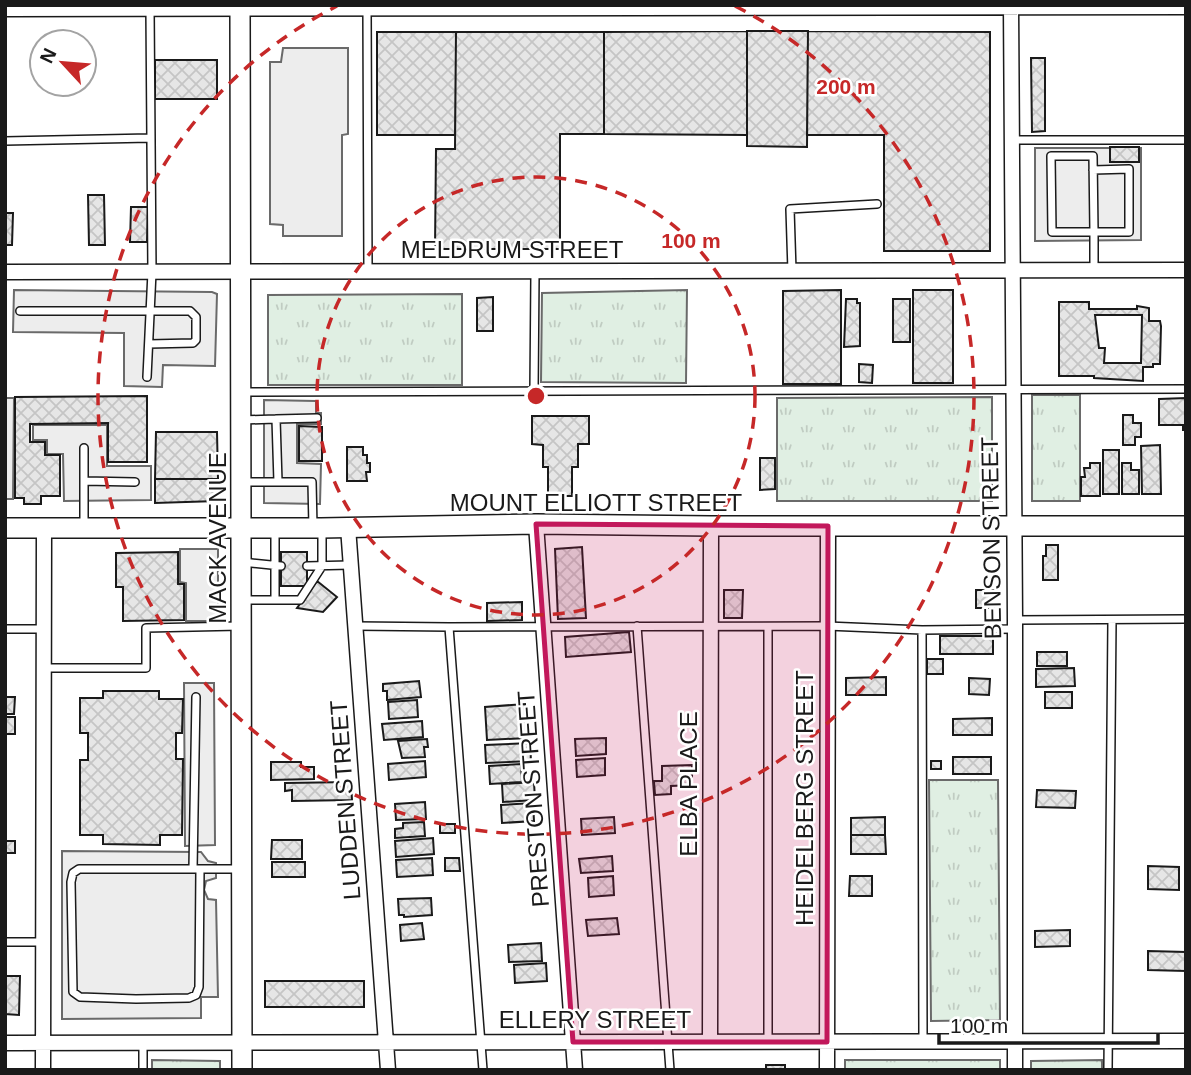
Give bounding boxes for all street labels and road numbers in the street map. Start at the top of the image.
street label: MELDRUM STREET [401,236,624,263]
street label: BENSON STREET [976,436,1006,640]
street label: MACK AVENUE [204,452,231,624]
street label: MOUNT ELLIOTT STREET [450,489,743,516]
street label: HEIDELBERG STREET [791,670,818,926]
street label: PRESTON STREET [512,690,554,908]
street label: LUDDEN STREET [325,699,365,901]
street label: ELBA PLACE [675,711,702,857]
street label: ELLERY STREET [499,1006,692,1033]

